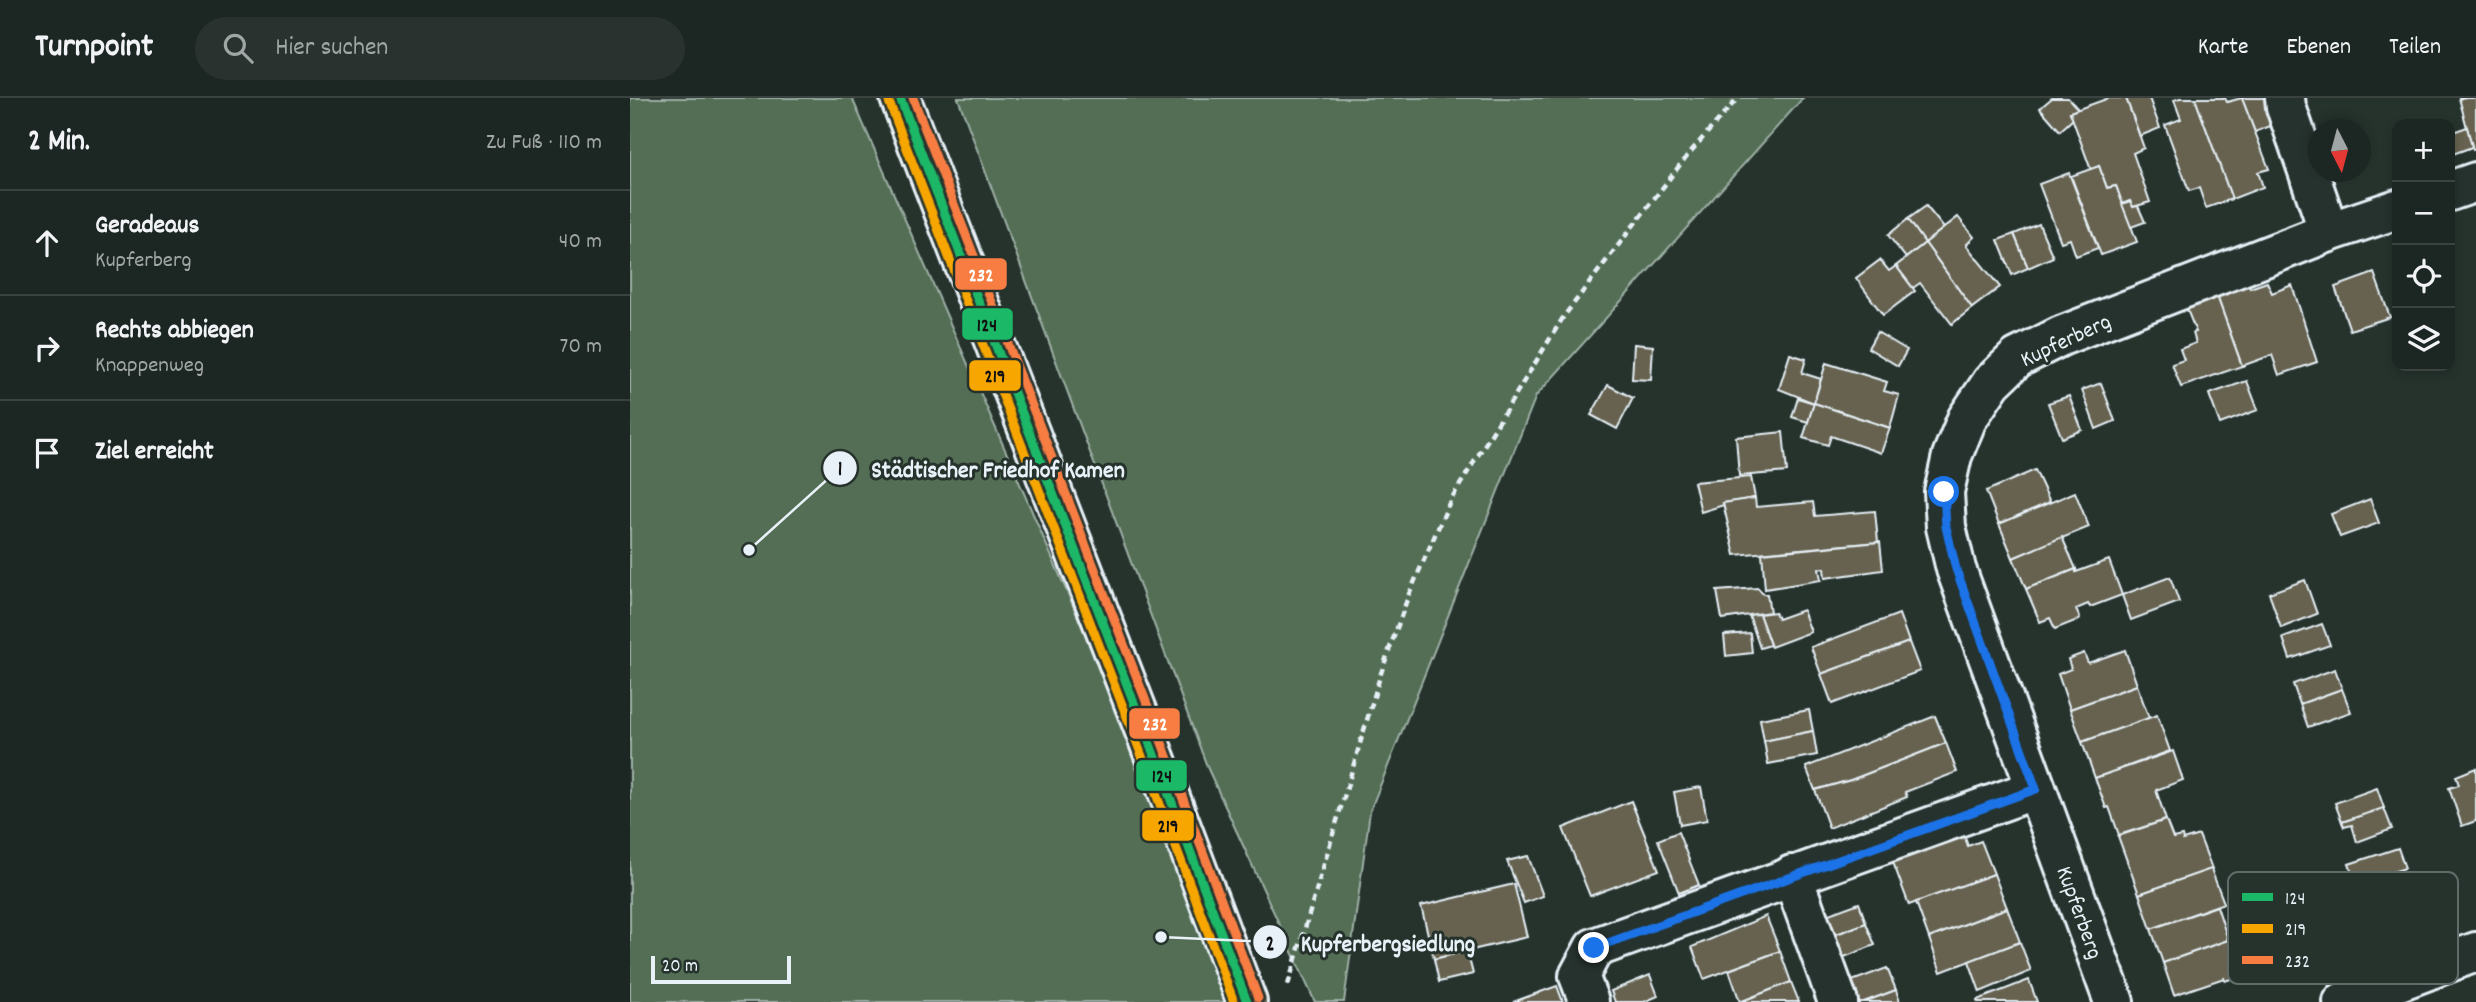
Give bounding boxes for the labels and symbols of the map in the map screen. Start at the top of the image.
north arrow [2308,119,2371,182]
line badge: 232 [954,257,1008,291]
text: 232 [968,264,994,291]
line badge: 124 [961,307,1014,341]
street label: Kupferberg [2016,307,2117,378]
text: 124 [977,314,997,341]
line badge: 219 [968,359,1022,392]
text: 219 [984,365,1006,392]
callout: Städtischer Friedhof Kamen [823,446,1139,491]
text: Städtischer Friedhof Kamen [871,455,1125,489]
text: 1 [838,456,842,486]
route start [1928,476,1959,507]
line badge: 232 [1128,707,1181,740]
text: 232 [1142,713,1168,740]
line badge: 124 [1135,759,1188,792]
text: 124 [1152,765,1172,792]
line badge: 219 [1141,809,1195,842]
text: 219 [1157,815,1179,842]
street label: Kupferberg [2046,862,2110,964]
legend [2228,872,2458,984]
text: 124 [2285,887,2305,914]
text: 219 [2285,918,2306,945]
callout: Kupferbergsiedlung [1252,920,1490,965]
text: Kupferbergsiedlung [1301,929,1475,963]
text: 2 [1265,931,1275,961]
route end [1578,932,1609,963]
text: 232 [2285,950,2310,977]
scale bar [651,953,791,985]

